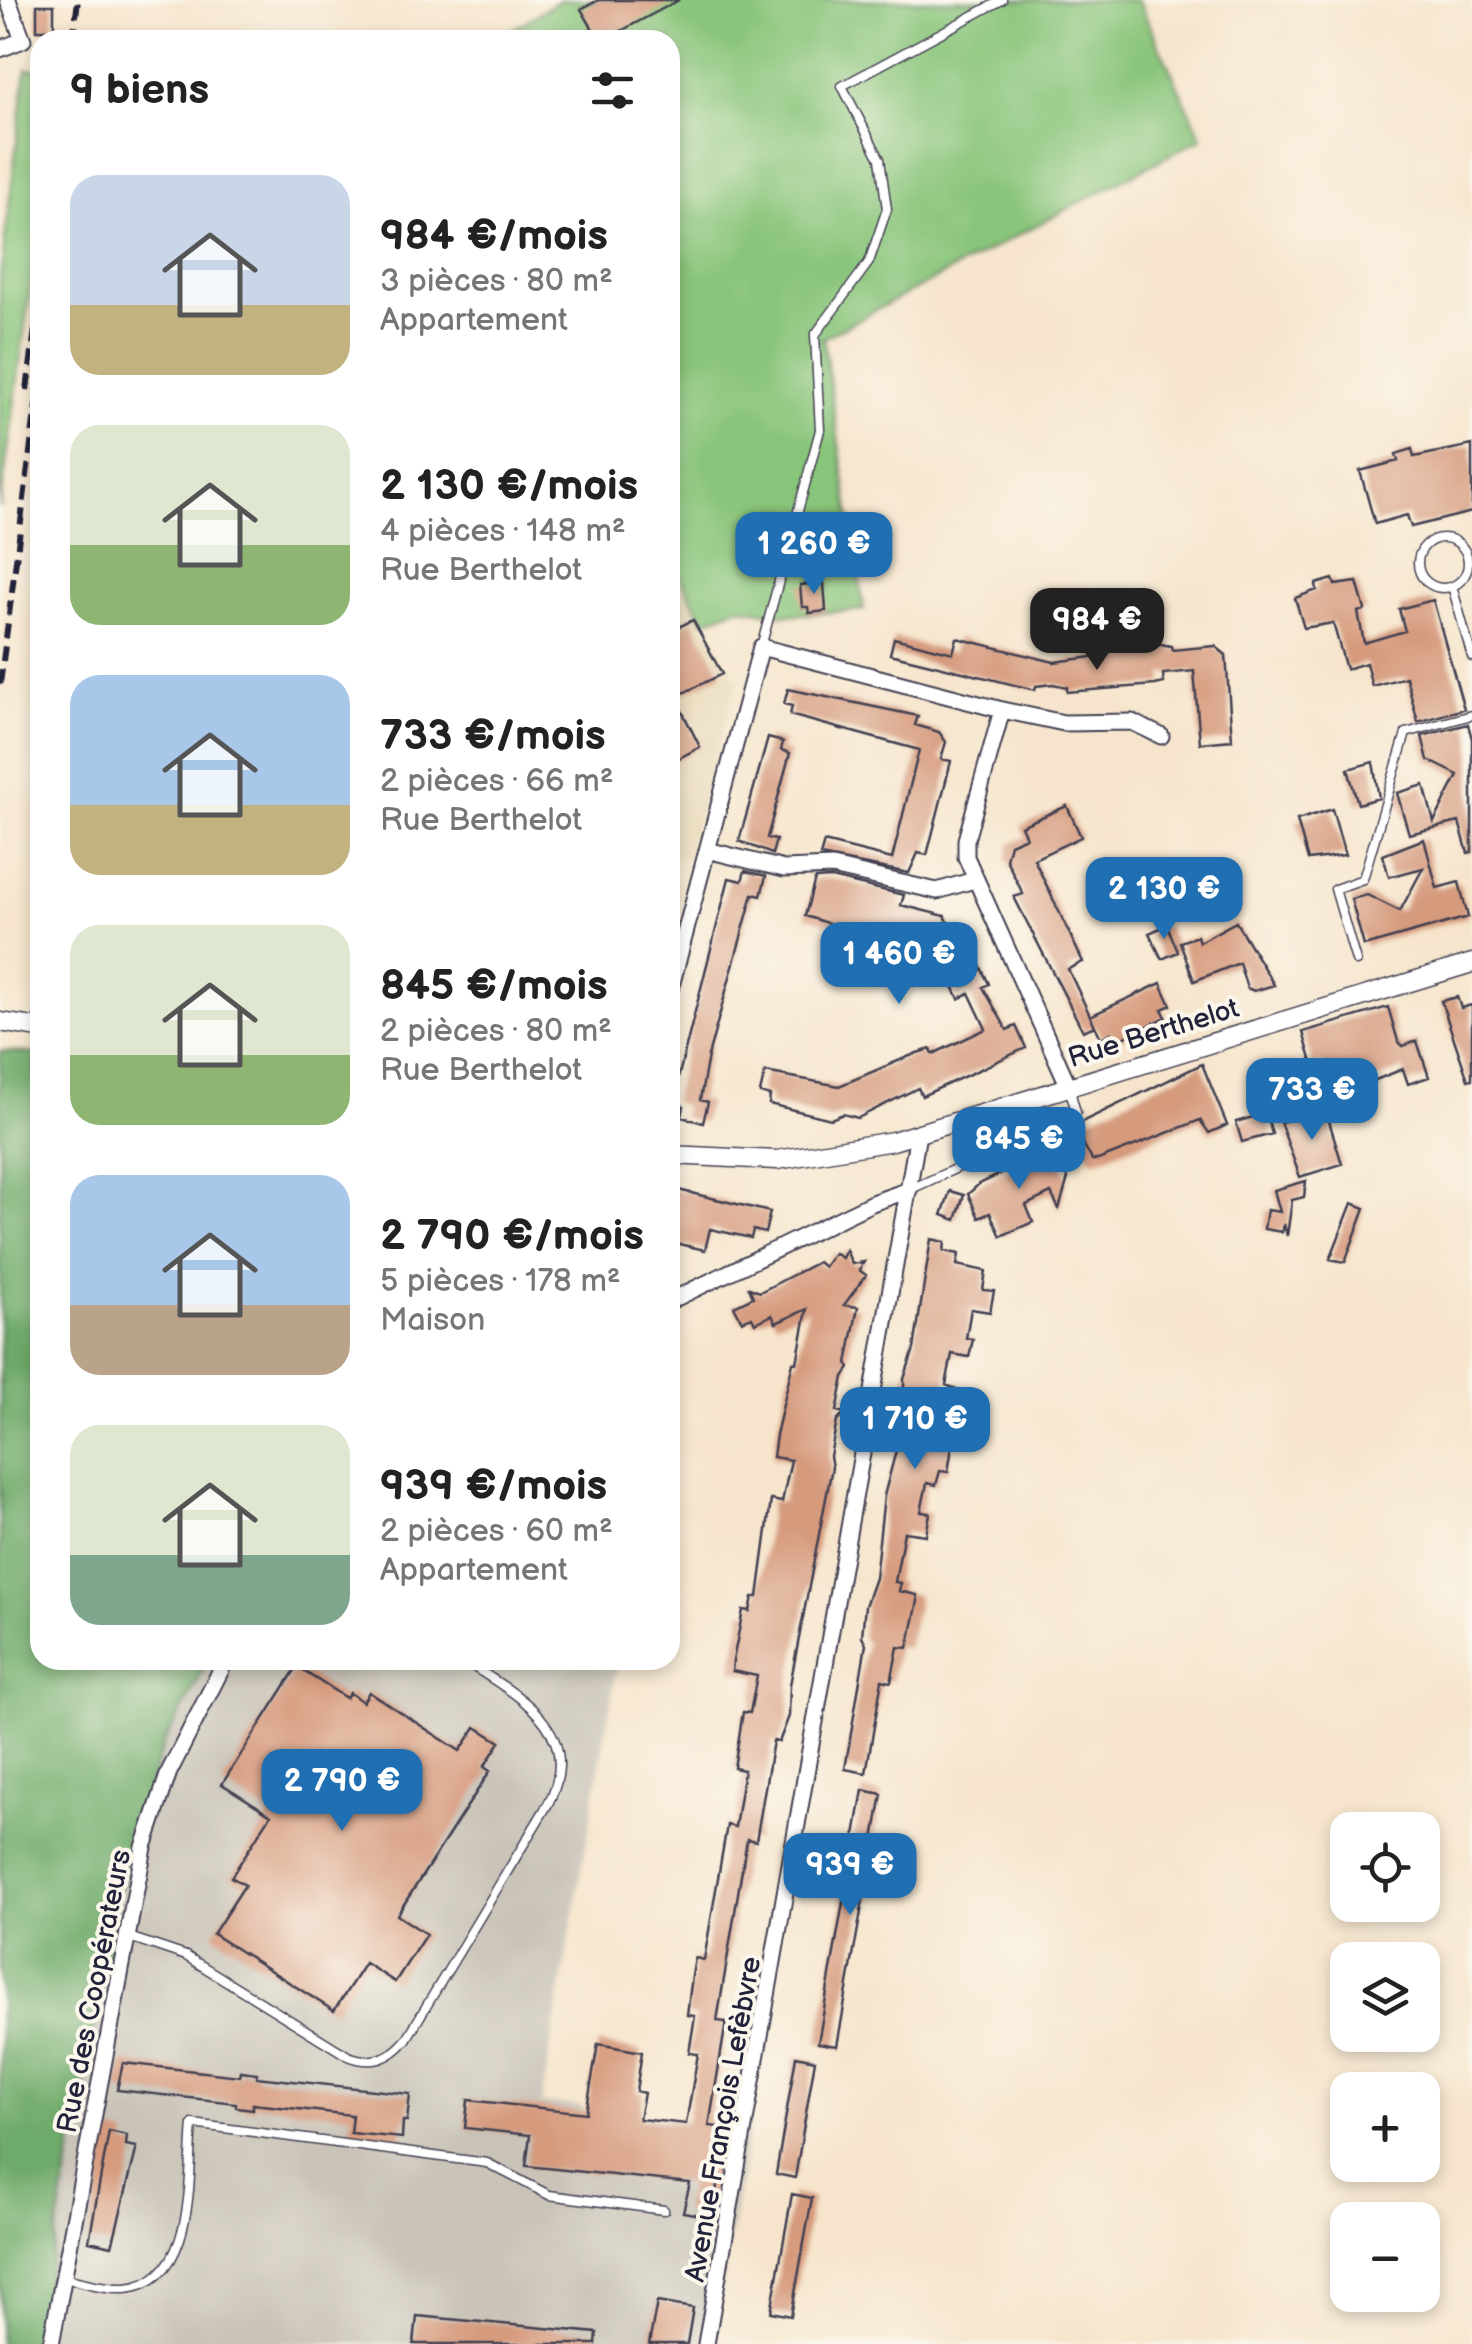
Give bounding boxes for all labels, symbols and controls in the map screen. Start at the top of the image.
icon: filters [585,63,640,118]
text: 9 biens [70,65,209,116]
text: 984 €/mois [380,211,608,262]
icon: home [150,215,270,335]
text: 3 pièces · 80 m² [380,262,613,301]
text: Appartement [380,301,568,340]
text: 2 130 €/mois [380,461,638,512]
icon: home [150,465,270,585]
text: 4 pièces · 148 m² [380,512,626,551]
pin: 1 260 € [722,512,906,597]
text: 1 260 € [757,525,871,564]
text: Rue Berthelot [380,551,582,590]
pin: 984 € [1027,588,1167,673]
text: 984 € [1052,601,1142,640]
text: 733 €/mois [380,711,606,762]
icon: home [150,715,270,835]
text: 2 pièces · 66 m² [380,762,614,801]
text: Rue Berthelot [380,801,582,840]
pin: 2 130 € [1072,857,1256,942]
text: 2 130 € [1108,870,1220,909]
pin: 1 460 € [807,922,991,1007]
text: 1 460 € [842,935,956,974]
text: 845 €/mois [380,961,608,1012]
icon: home [150,965,270,1085]
street label: Rue Berthelot [1064,992,1243,1075]
text: 2 pièces · 80 m² [380,1012,612,1051]
text: Rue Berthelot [380,1051,582,1090]
pin: 733 € [1242,1058,1382,1143]
text: 733 € [1268,1071,1356,1110]
pin: 845 € [949,1107,1089,1192]
text: 845 € [974,1120,1064,1159]
text: 2 790 €/mois [380,1211,644,1262]
icon: home [150,1215,270,1335]
text: 5 pièces · 178 m² [380,1262,621,1301]
text: Maison [380,1301,485,1340]
pin: 1 710 € [823,1387,1007,1472]
text: 1 710 € [862,1400,968,1439]
text: 939 €/mois [380,1461,607,1512]
icon: home [150,1465,270,1585]
text: 2 pièces · 60 m² [380,1512,613,1551]
text: Appartement [380,1551,568,1590]
pin: 2 790 € [250,1749,434,1834]
text: 2 790 € [284,1762,400,1801]
map controls [1330,1812,1440,2312]
button: locate [1330,1812,1440,1922]
pin: 939 € [780,1833,920,1918]
text: 939 € [806,1846,894,1885]
street label: Rue des Coopérateurs [51,1847,138,2136]
button: layers [1330,1942,1440,2052]
street label: Avenue François Lefèbvre [679,1954,768,2284]
button: + [1330,2072,1440,2182]
button: − [1330,2202,1440,2312]

